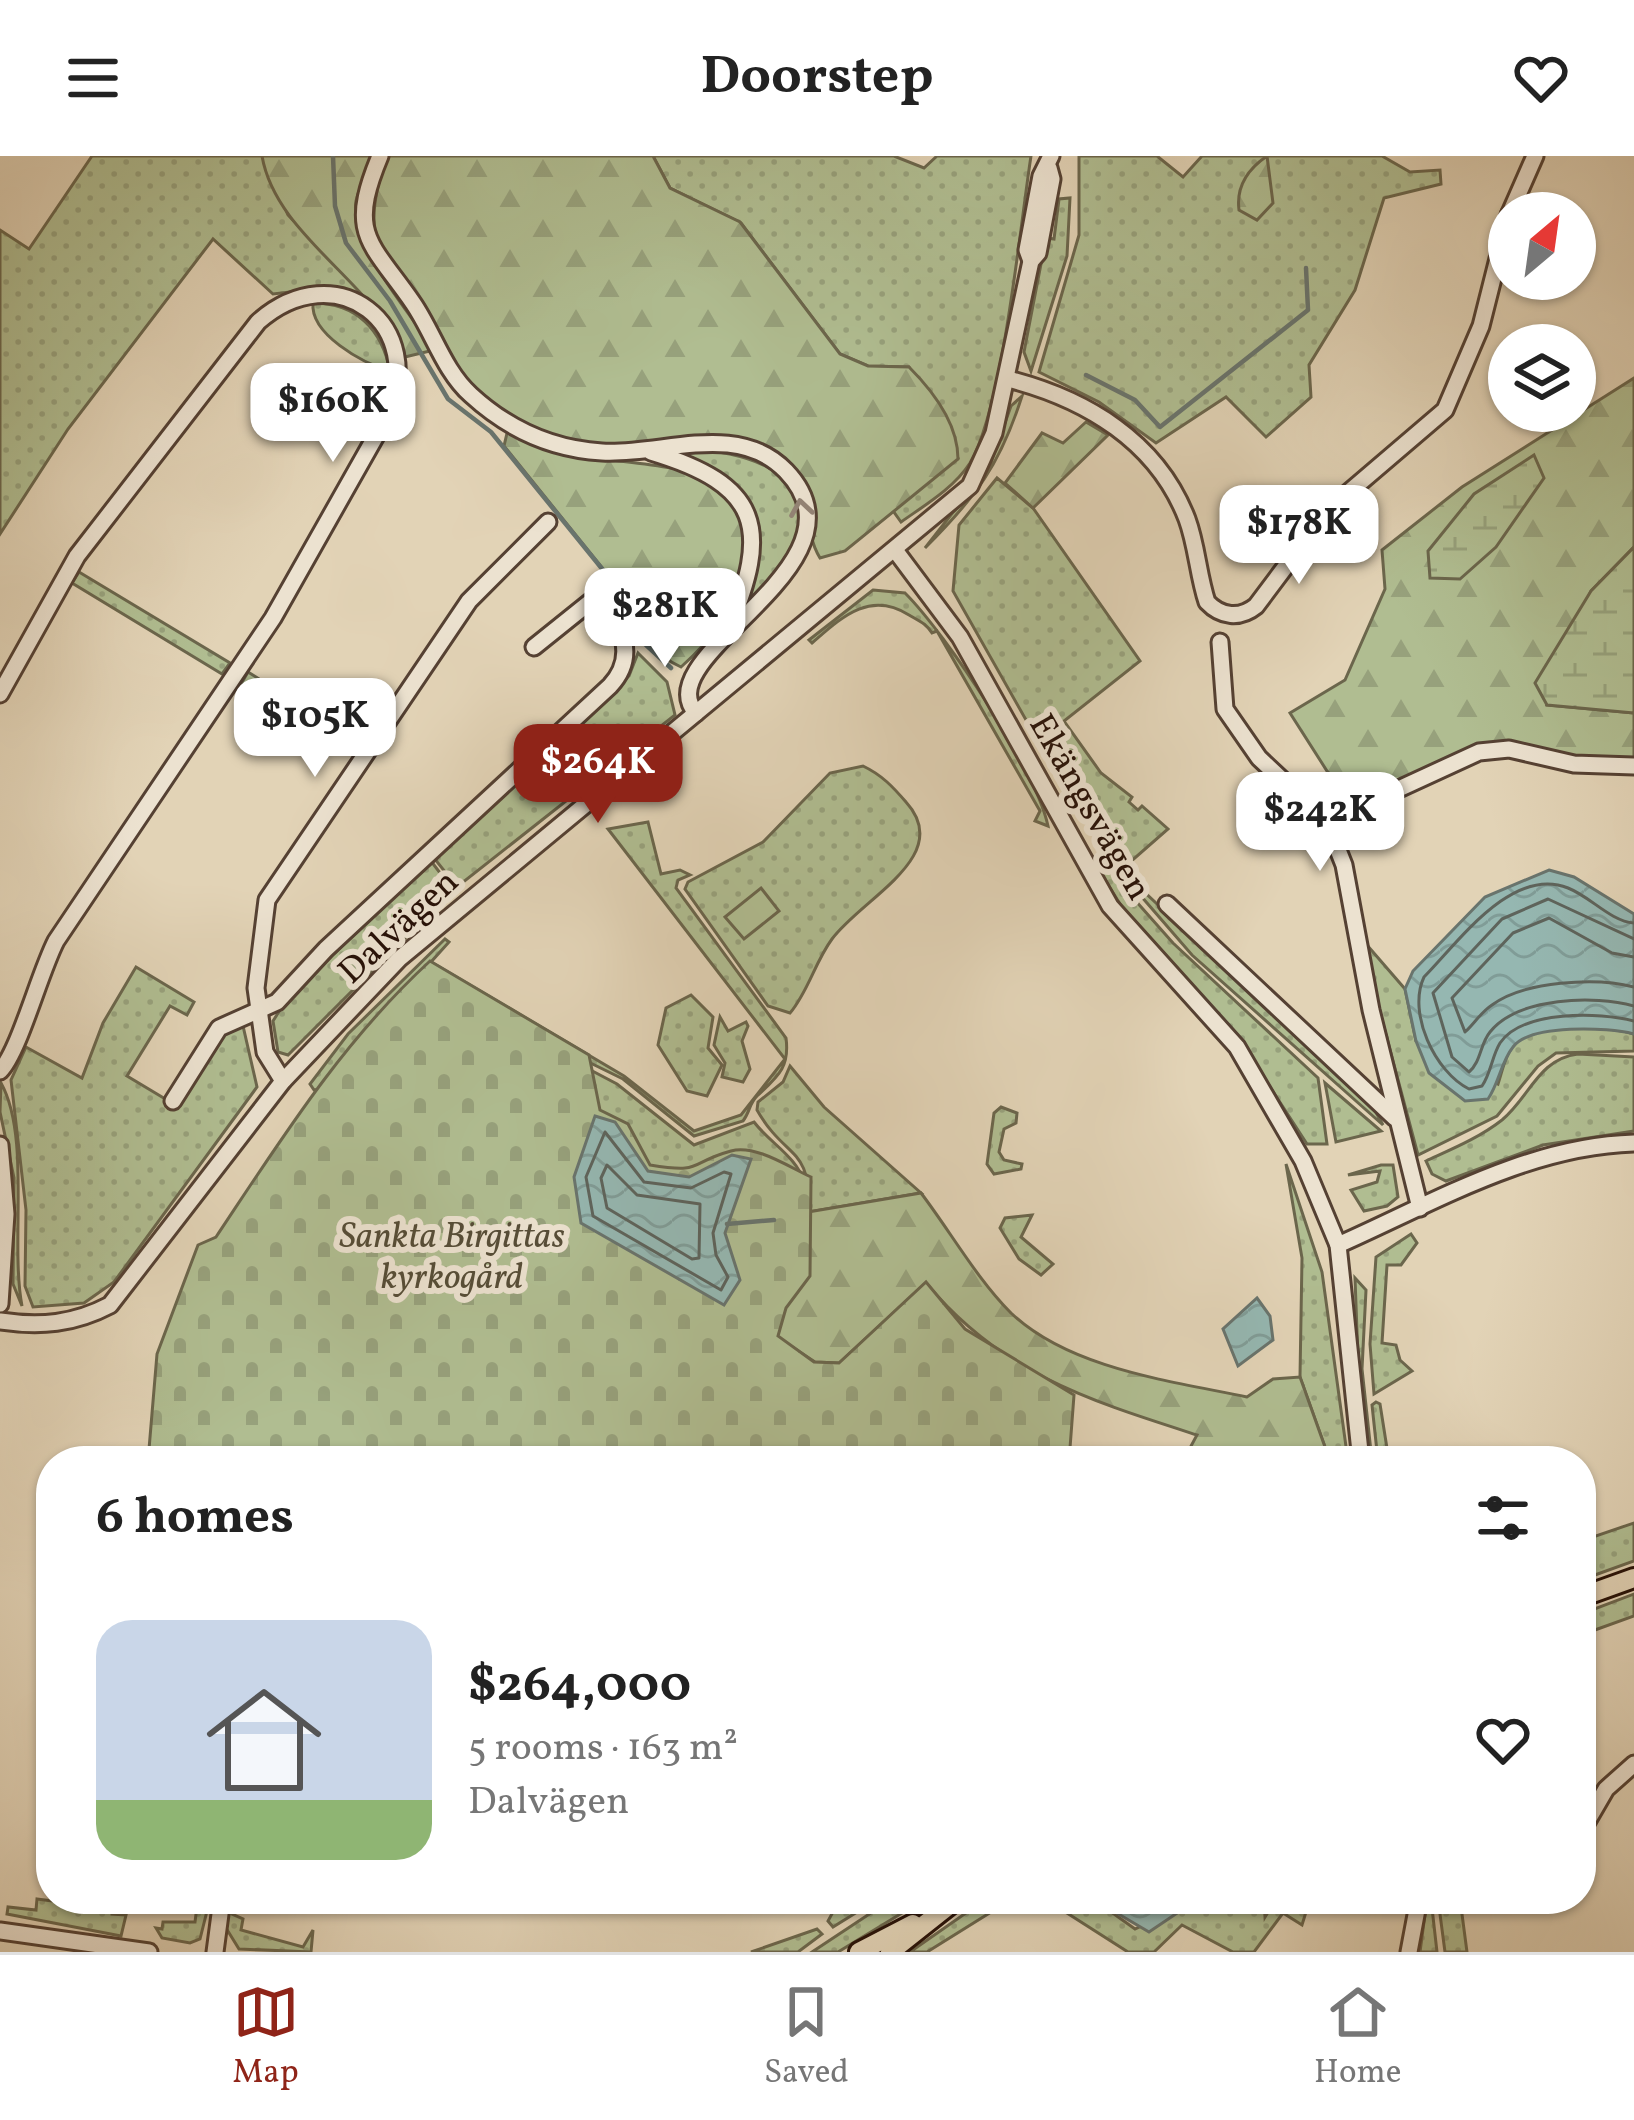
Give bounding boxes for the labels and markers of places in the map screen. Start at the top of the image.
pin: $160K [249,363,417,465]
pin: $178K [1215,485,1383,587]
pin: $281K [581,568,749,670]
pin: $105K [231,678,399,780]
pin: $264K [514,724,682,826]
pin: $242K [1236,772,1404,874]

